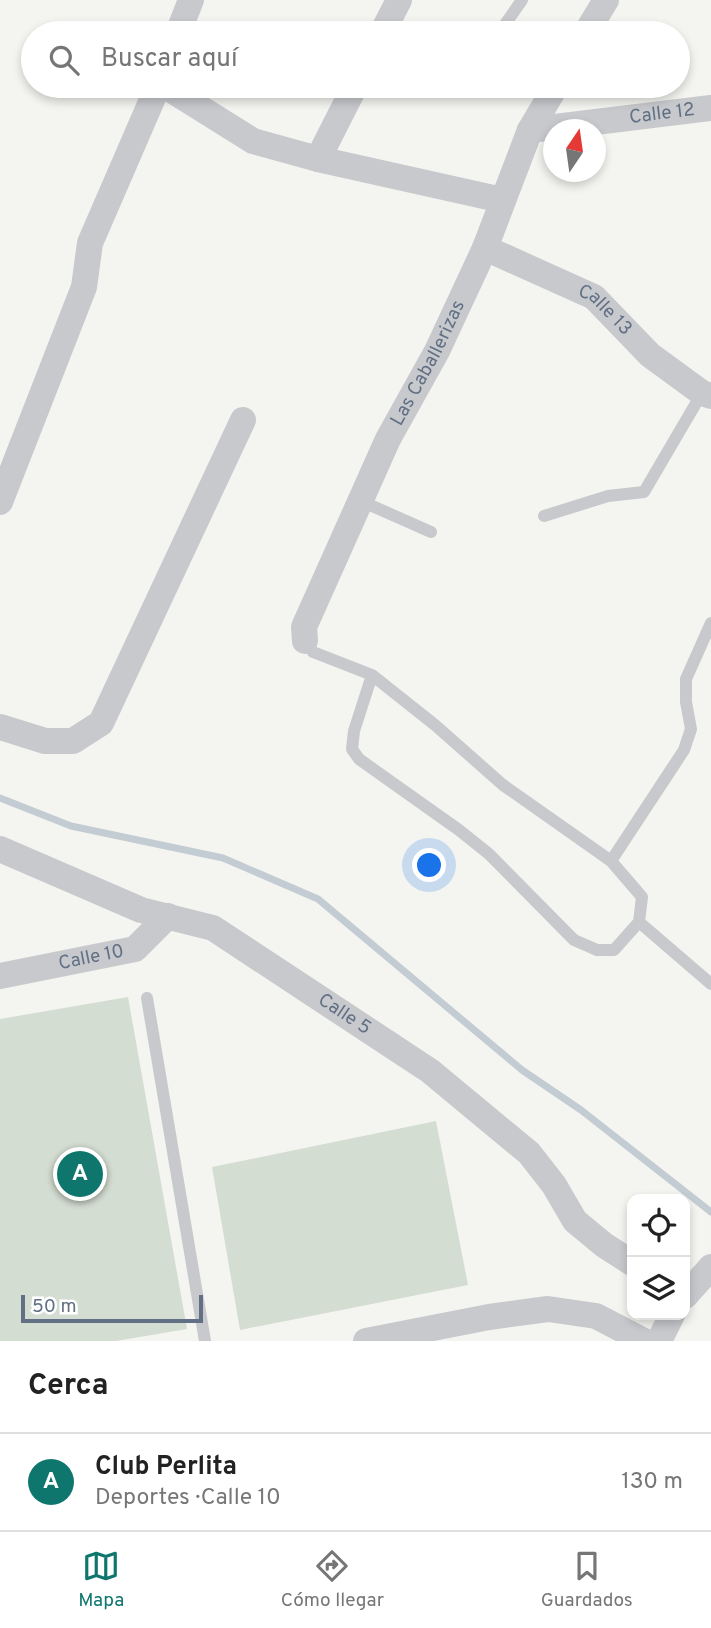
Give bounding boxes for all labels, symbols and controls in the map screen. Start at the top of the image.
search box [21,21,690,98]
icon: search [45,41,83,79]
text: Buscar aquí [101,43,238,76]
street label: Calle 12 [628,98,696,130]
north arrow [543,119,606,182]
street label: Calle 13 [574,279,637,341]
street label: Las Caballerizas [386,297,471,430]
your location [412,848,446,882]
street label: Calle 10 [56,939,126,976]
street label: Calle 5 [313,988,375,1041]
pin: A [57,1148,103,1200]
map controls [627,1194,690,1320]
button: locate [627,1194,690,1257]
button: layers [627,1257,690,1320]
scale bar [21,1292,203,1324]
text: 50 m [32,1295,77,1319]
text: Cerca [28,1368,108,1405]
text: Club Perlita [95,1451,237,1484]
text: A [43,1468,59,1497]
text: 130 m [621,1468,683,1497]
text: Deportes · Calle 10 [95,1484,281,1513]
tab: Mapa [78,1547,124,1613]
tab: Cómo llegar [281,1547,384,1613]
tab: Guardados [541,1547,633,1613]

